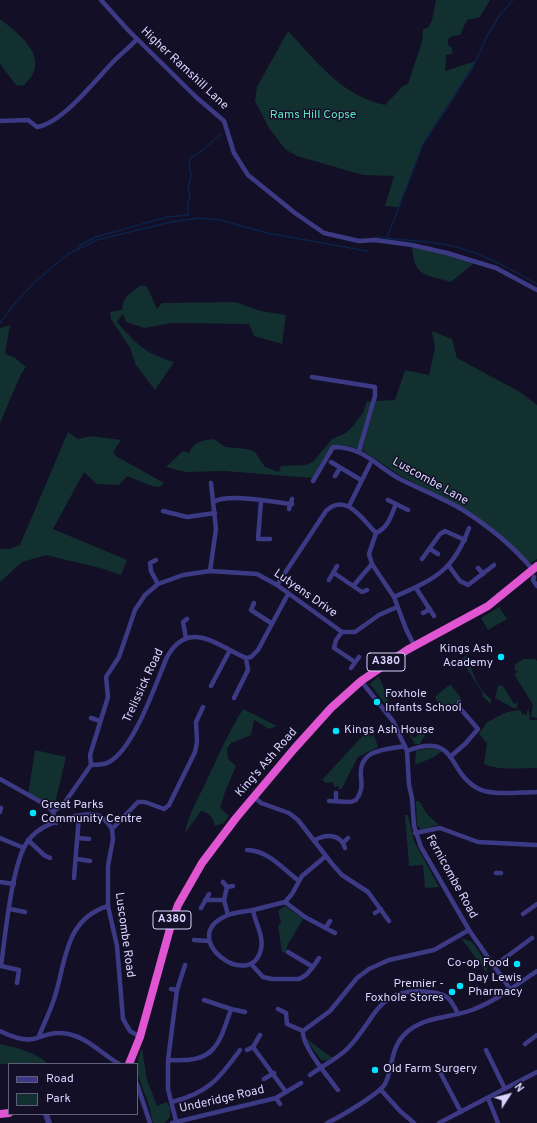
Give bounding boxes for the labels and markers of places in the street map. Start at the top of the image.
place label: Kings Ash Academy [439,643,493,671]
marker: Kings Ash Academy [496,652,506,662]
place label: Foxhole Infants School [385,688,462,716]
marker: Foxhole Infants School [372,697,382,707]
place label: Kings Ash House [344,724,434,738]
marker: Kings Ash House [331,726,341,736]
place label: Great Parks Community Centre [41,799,142,827]
marker: Great Parks Community Centre [28,808,38,818]
place label: Co-op Food [447,957,509,971]
marker: Co-op Food [512,959,522,969]
place label: Day Lewis Pharmacy [468,972,523,1000]
place label: Premier - Foxhole Stores [365,978,444,1006]
marker: Day Lewis Pharmacy [455,981,465,991]
marker: Premier - Foxhole Stores [447,987,457,997]
place label: Old Farm Surgery [383,1063,477,1077]
marker: Old Farm Surgery [370,1065,380,1075]

